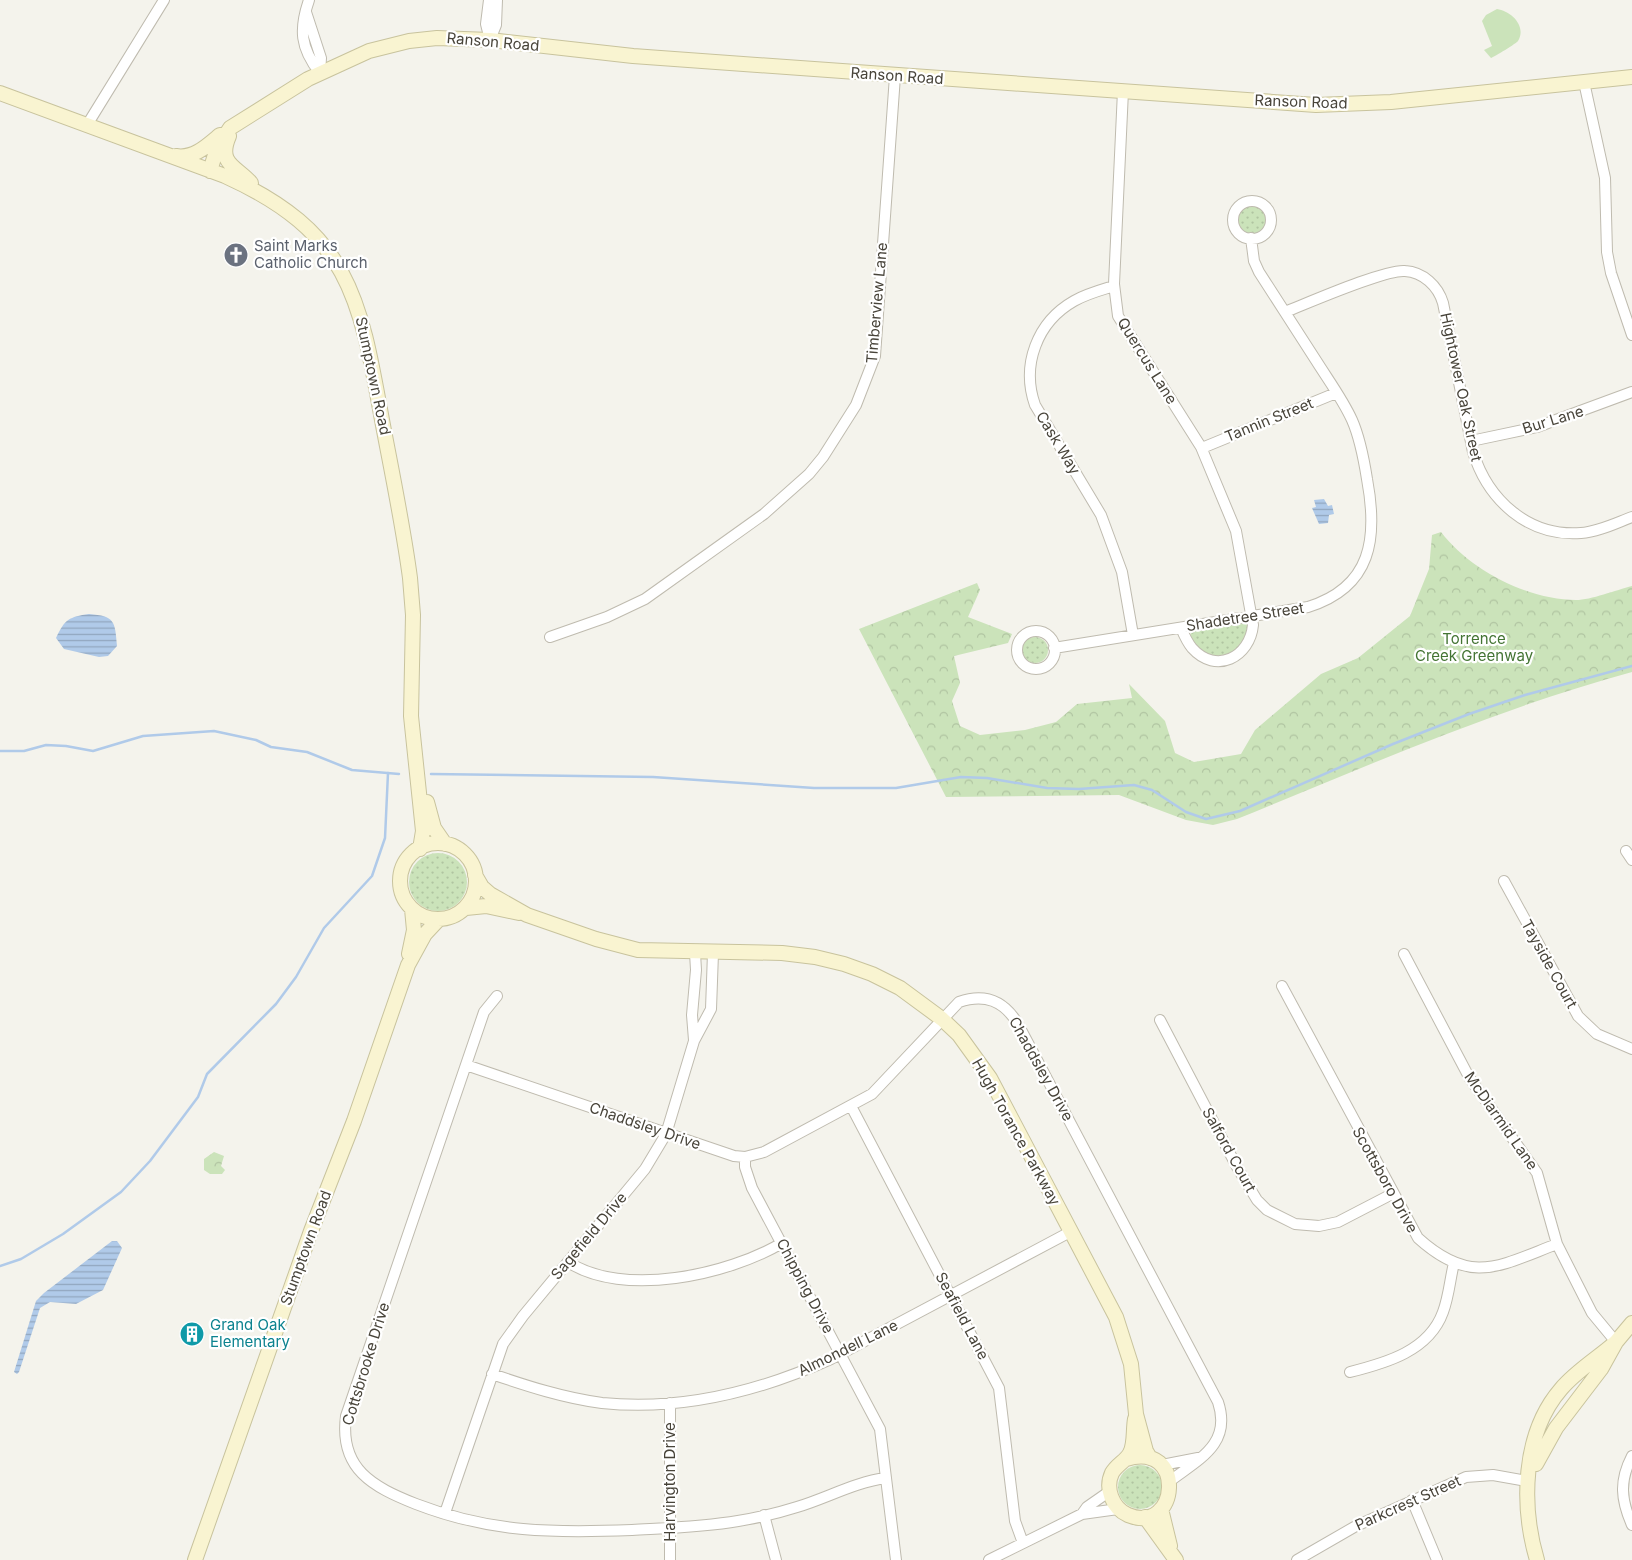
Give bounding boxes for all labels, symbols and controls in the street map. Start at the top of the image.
street label: Ranson Road [446,28,540,55]
street label: Ranson Road [850,63,944,88]
street label: Ranson Road [1254,90,1348,113]
place label: Saint Marks Catholic Church [254,236,368,272]
street label: Timberview Lane [862,241,891,364]
church icon: Saint Marks Catholic Church [223,242,249,268]
street label: Hightower Oak Street [1436,311,1487,463]
street label: Quercus Lane [1113,314,1182,408]
street label: Stumptown Road [352,315,395,437]
street label: Tannin Street [1222,393,1316,446]
street label: Bur Lane [1520,401,1586,438]
street label: Cask Way [1032,408,1085,478]
street label: Shadetree Street [1185,598,1305,635]
park label: Torrence Creek Greenway [1415,629,1534,665]
street label: Tayside Court [1517,916,1582,1012]
street label: Chaddsley Drive [1005,1013,1078,1124]
street label: Hugh Torance Parkway [968,1055,1065,1209]
street label: McDiarmid Lane [1460,1068,1542,1174]
street label: Chaddsley Drive [587,1098,703,1153]
street label: Salford Court [1198,1104,1261,1196]
street label: Scottsboro Drive [1348,1123,1422,1236]
street label: Stumptown Road [276,1188,335,1308]
street label: Sagefield Drive [547,1188,631,1283]
street label: Chipping Drive [772,1235,838,1337]
street label: Seafield Lane [931,1269,993,1363]
street label: Cottsbrooke Drive [338,1300,393,1428]
place label: Grand Oak Elementary [210,1315,290,1351]
street label: Almondell Lane [795,1315,901,1380]
building icon: Grand Oak Elementary [179,1321,205,1347]
street label: Harvington Drive [660,1422,679,1542]
street label: Parkcrest Street [1352,1471,1464,1534]

